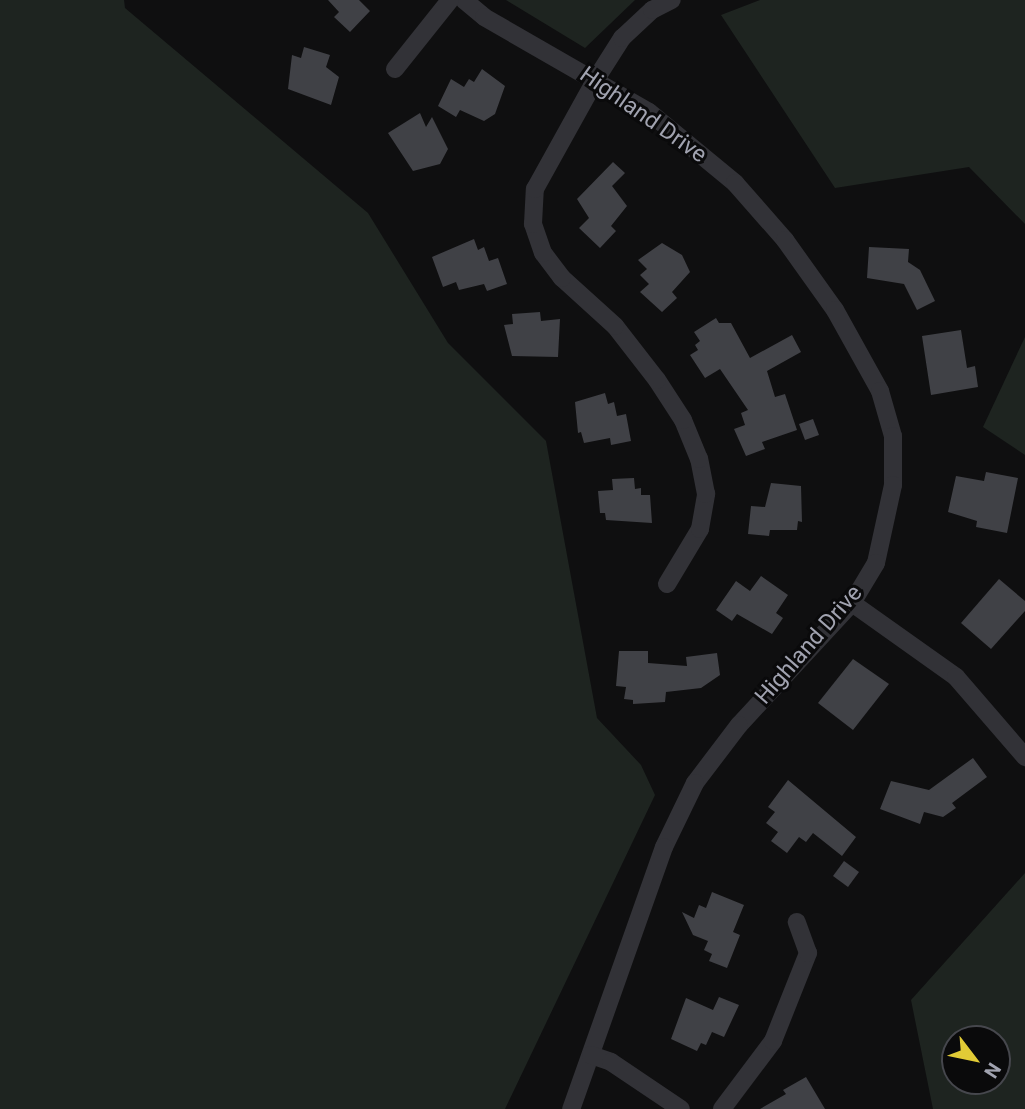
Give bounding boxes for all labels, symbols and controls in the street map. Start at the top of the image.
street label: Highland Drive [574,61,712,169]
street label: Highland Drive [750,580,868,710]
north arrow [941,1025,1011,1095]
text: N [979,1059,1006,1082]

